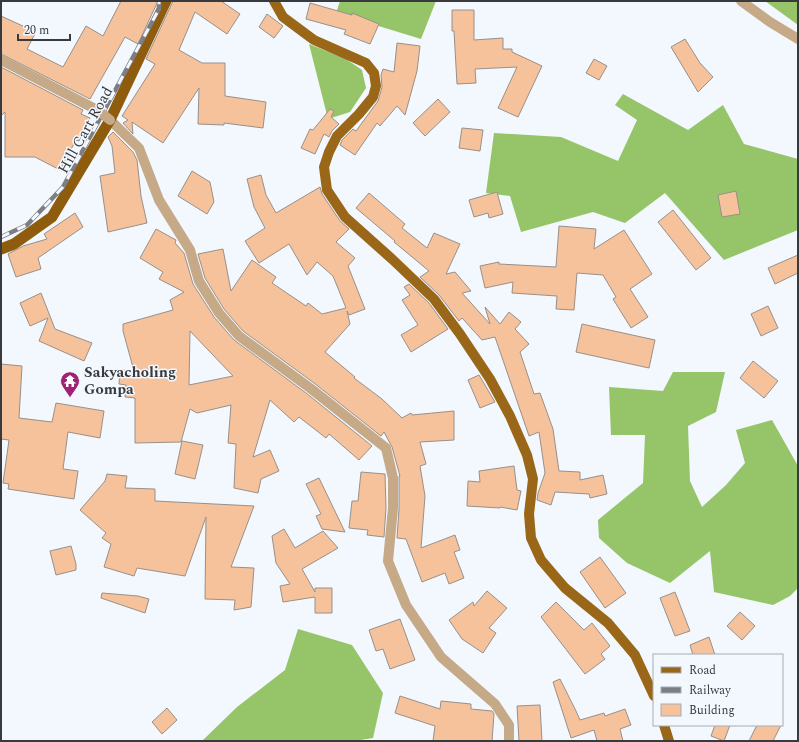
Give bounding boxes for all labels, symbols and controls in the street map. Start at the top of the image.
scale bar [18,16,70,42]
text: 20 m [24,21,49,40]
street label: Hill Cart Road [52,82,119,178]
place label: Sakyacholing Gompa [84,361,176,401]
temple icon: Sakyacholing Gompa [59,370,81,398]
legend [653,654,783,726]
text: Road [689,661,716,680]
text: Railway [689,681,732,700]
text: Building [689,701,735,720]

